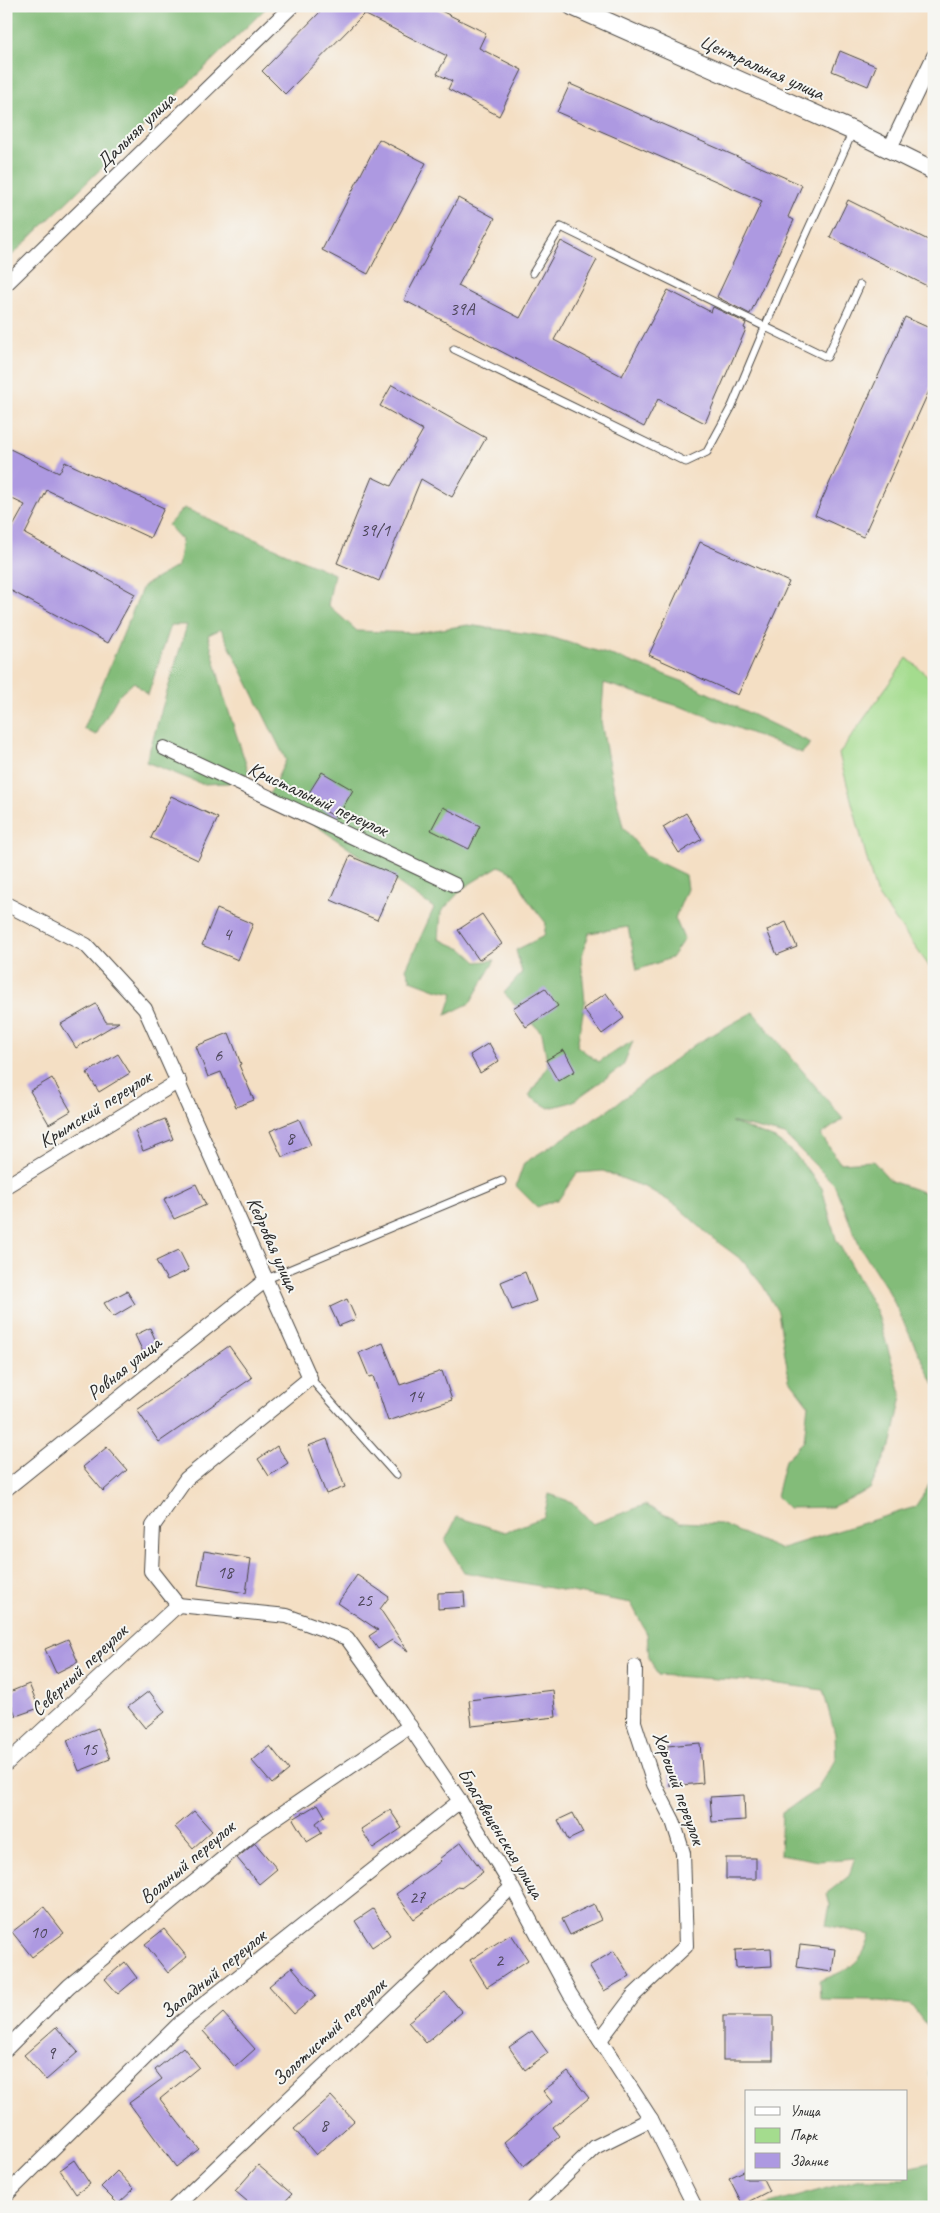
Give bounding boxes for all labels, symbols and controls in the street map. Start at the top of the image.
street label: Центральная улица [696,28,829,106]
street label: Дальняя улица [90,86,181,175]
house number: 39А [449,298,476,320]
house number: 39/1 [360,519,391,541]
street label: Кристальный переулок [244,756,393,843]
house number: 4 [223,923,233,945]
house number: 6 [214,1044,223,1066]
street label: Крымский переулок [34,1064,157,1154]
house number: 8 [286,1127,296,1149]
street label: Кедровая улица [241,1193,305,1296]
street label: Ровная улица [82,1329,168,1405]
house number: 14 [407,1385,425,1407]
house number: 18 [217,1561,235,1583]
house number: 25 [356,1589,373,1611]
street label: Северный переулок [25,1618,134,1721]
street label: Хороший переулок [647,1728,712,1849]
house number: 15 [81,1738,98,1760]
street label: Благовещенская улица [452,1763,551,1904]
street label: Вольный переулок [134,1814,241,1909]
house number: 27 [409,1886,426,1908]
house number: 10 [30,1921,48,1943]
street label: Западный переулок [155,1923,272,2024]
house number: 2 [495,1949,505,1971]
street label: Золотистый переулок [266,1971,393,2092]
house number: 9 [47,2042,57,2064]
legend [745,2090,908,2180]
text: Улица [790,2102,821,2121]
house number: 8 [320,2114,330,2136]
text: Парк [790,2126,818,2145]
text: Здание [790,2152,829,2171]

